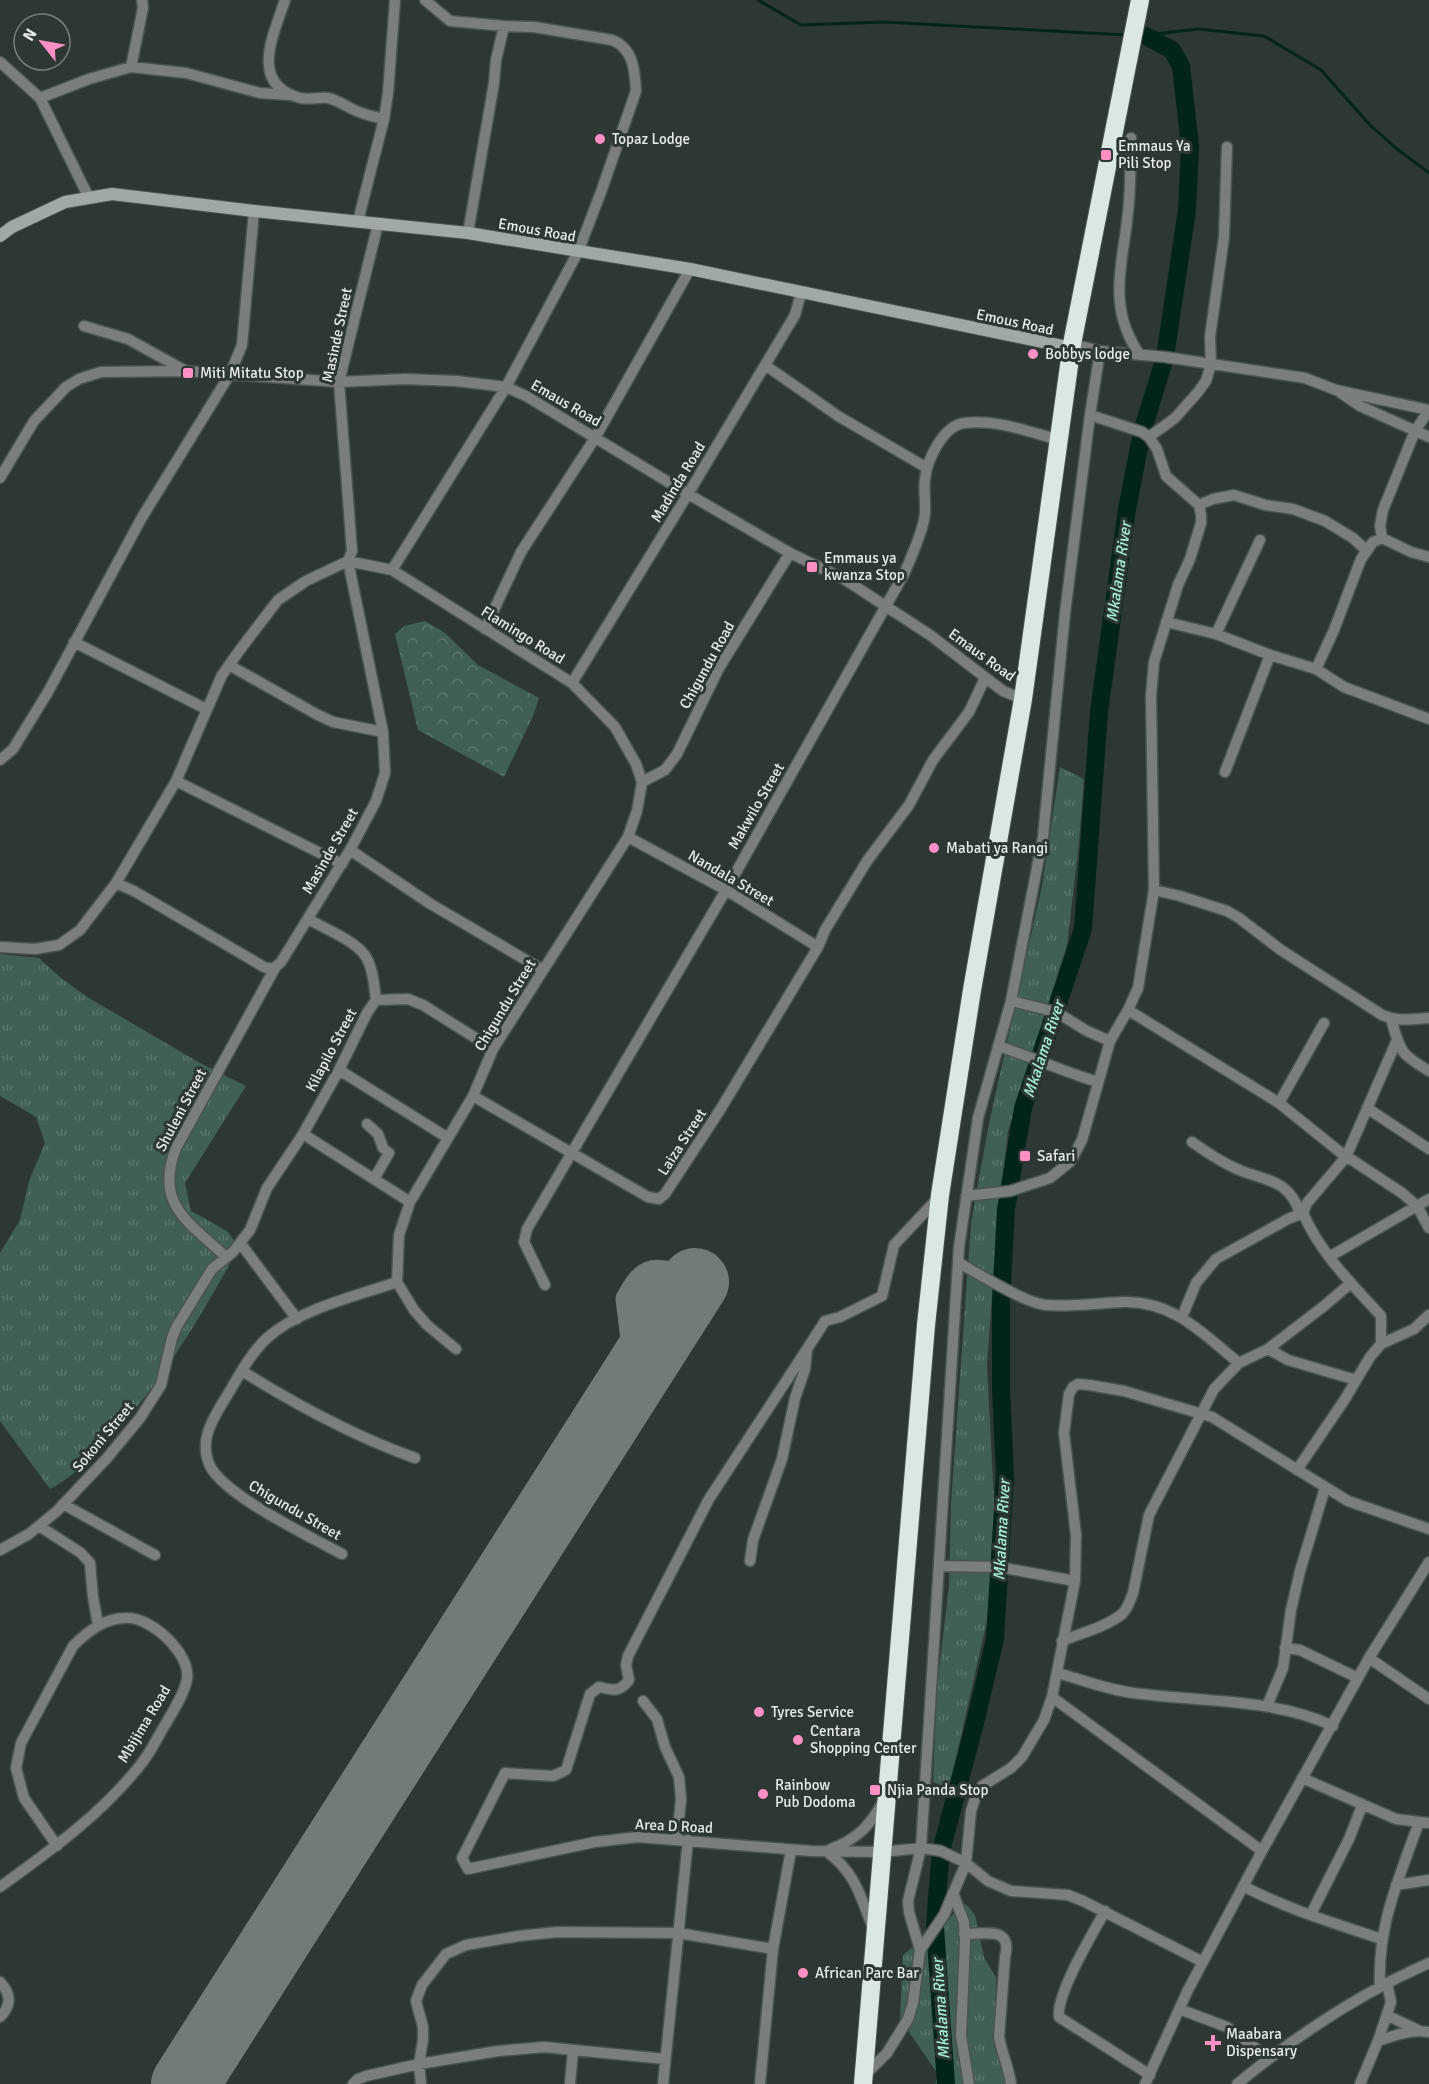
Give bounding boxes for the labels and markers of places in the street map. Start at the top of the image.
place label: Topaz Lodge [612,130,690,148]
marker: Topaz Lodge [593,132,607,146]
place label: Emmaus Ya Pili Stop [1118,137,1191,172]
marker: Emmaus Ya Pili Stop [1099,148,1113,162]
place label: Bobbys lodge [1045,345,1130,363]
marker: Bobbys lodge [1026,347,1040,361]
place label: Miti Mitatu Stop [200,364,304,382]
marker: Miti Mitatu Stop [181,366,195,380]
place label: Emmaus ya kwanza Stop [824,549,905,584]
marker: Emmaus ya kwanza Stop [805,560,819,574]
place label: Mabati ya Rangi [946,839,1048,857]
marker: Mabati ya Rangi [927,841,941,855]
place label: Safari [1037,1147,1075,1165]
marker: Safari [1018,1149,1032,1163]
place label: Tyres Service [771,1703,854,1721]
marker: Tyres Service [752,1705,766,1719]
place label: Centara Shopping Center [810,1722,917,1757]
marker: Centara Shopping Center [791,1733,805,1747]
place label: Rainbow Pub Dodoma [775,1776,856,1811]
place label: Njia Panda Stop [887,1781,988,1799]
marker: Njia Panda Stop [868,1783,882,1797]
marker: Rainbow Pub Dodoma [756,1787,770,1801]
place label: African Parc Bar [815,1964,919,1982]
marker: African Parc Bar [796,1966,810,1980]
place label: Maabara Dispensary [1226,2025,1297,2060]
marker: Maabara Dispensary [1204,2034,1222,2052]

